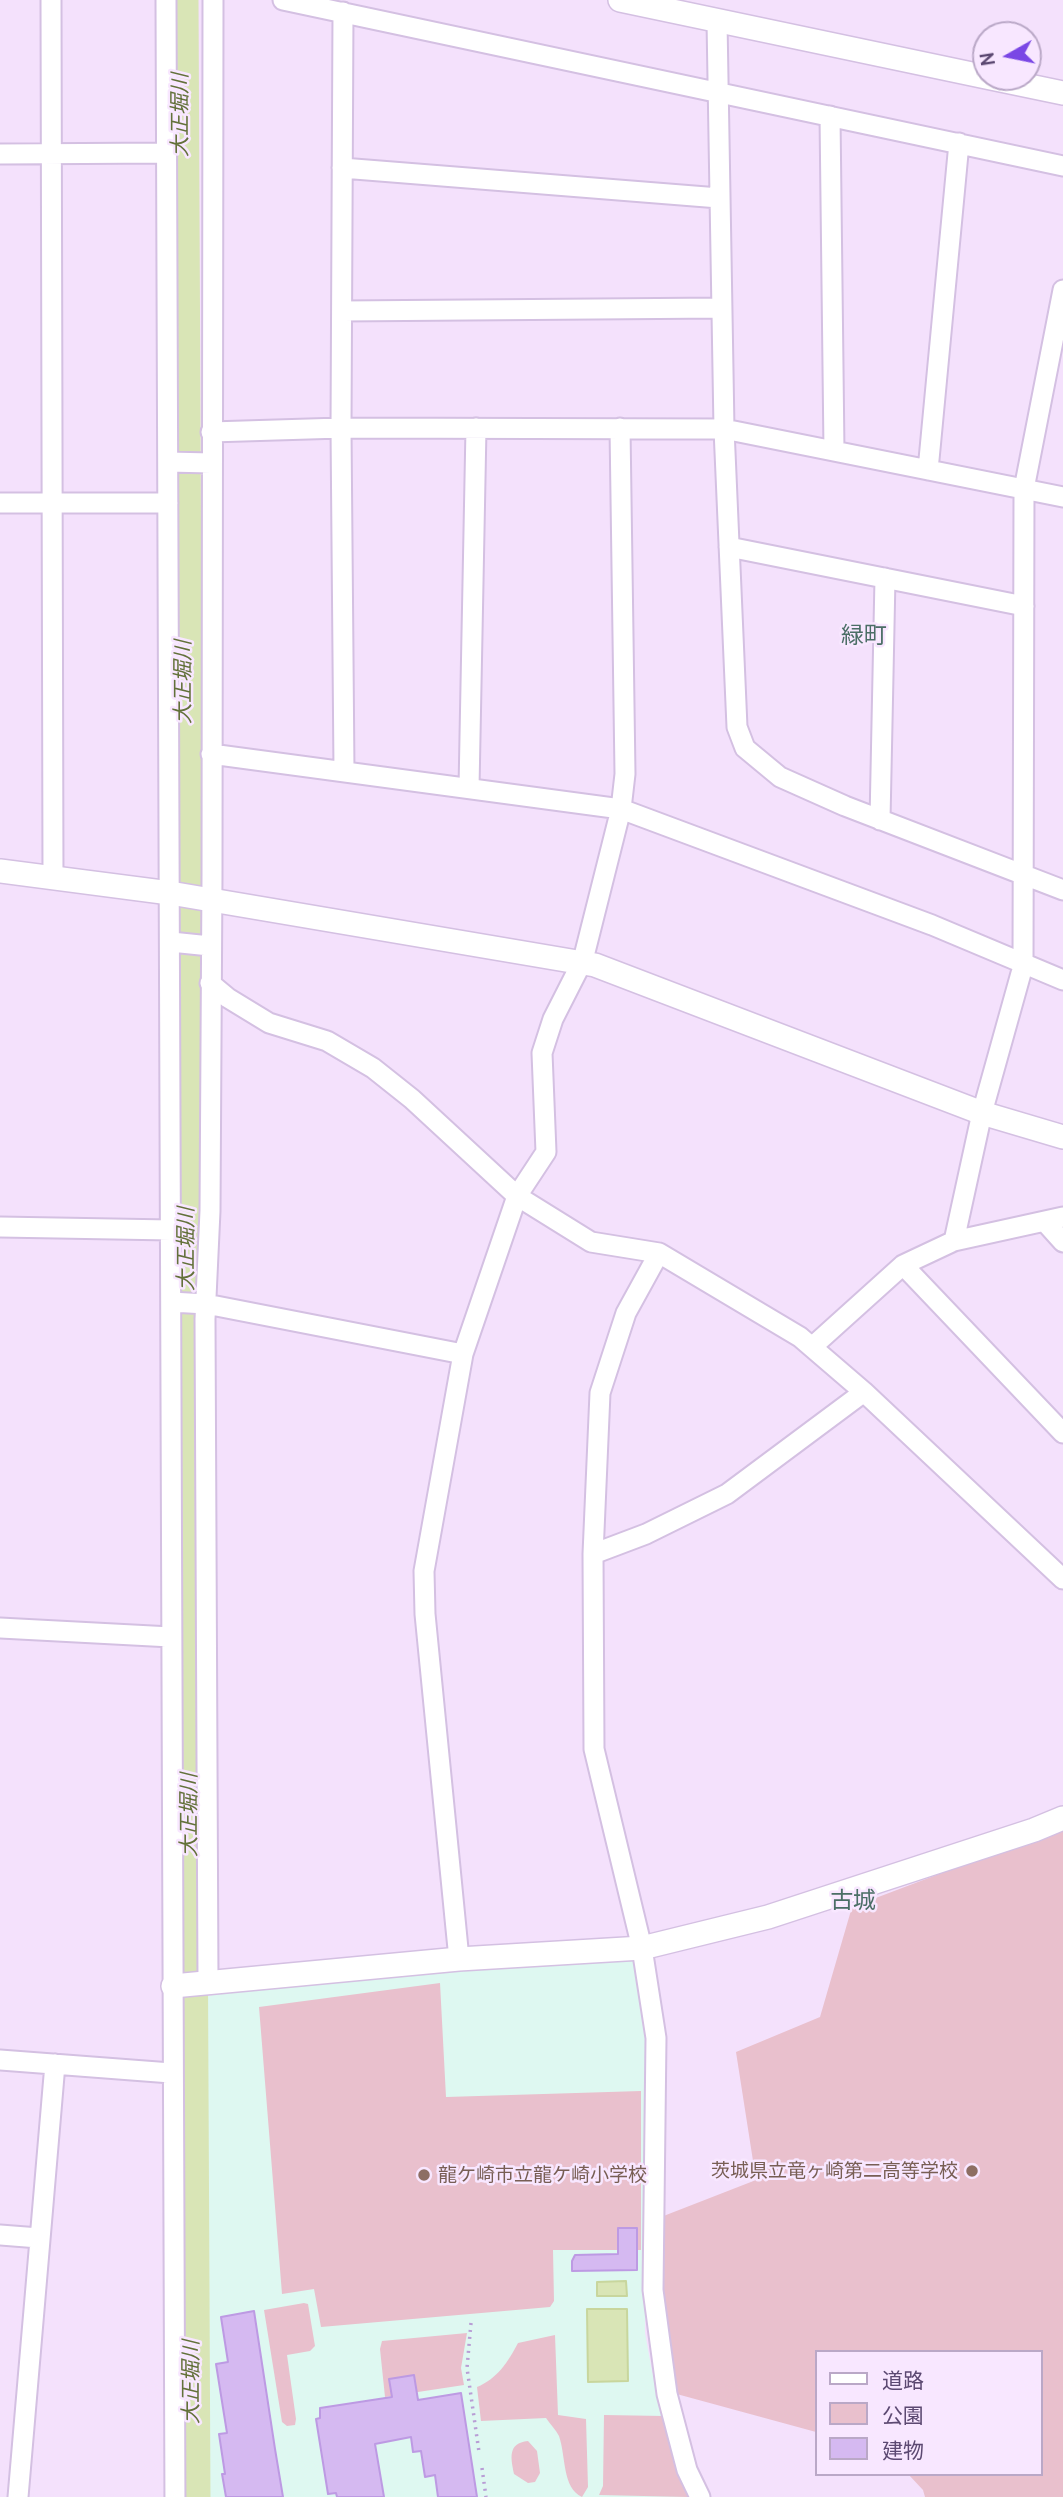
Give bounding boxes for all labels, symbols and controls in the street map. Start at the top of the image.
north arrow [972,21,1042,91]
text: N [975,51,1000,67]
water label: 大正堀川 [168,73,194,157]
district label: 緑町 [841,622,887,650]
water label: 大正堀川 [171,640,197,724]
water label: 大正堀川 [174,1207,200,1291]
water label: 大正堀川 [177,1773,203,1857]
district label: 古城 [830,1887,876,1915]
place label: 茨城県立竜ヶ崎第二高等学校 [711,2160,958,2182]
marker: 茨城県立竜ヶ崎第二高等学校 [964,2163,980,2179]
place label: 龍ケ崎市立龍ケ崎小学校 [438,2164,647,2186]
marker: 龍ケ崎市立龍ケ崎小学校 [416,2167,432,2183]
water label: 大正堀川 [179,2340,205,2424]
legend [814,2350,1042,2476]
text: 道路 [882,2368,924,2393]
text: 公園 [882,2403,924,2428]
text: 建物 [882,2438,924,2463]

